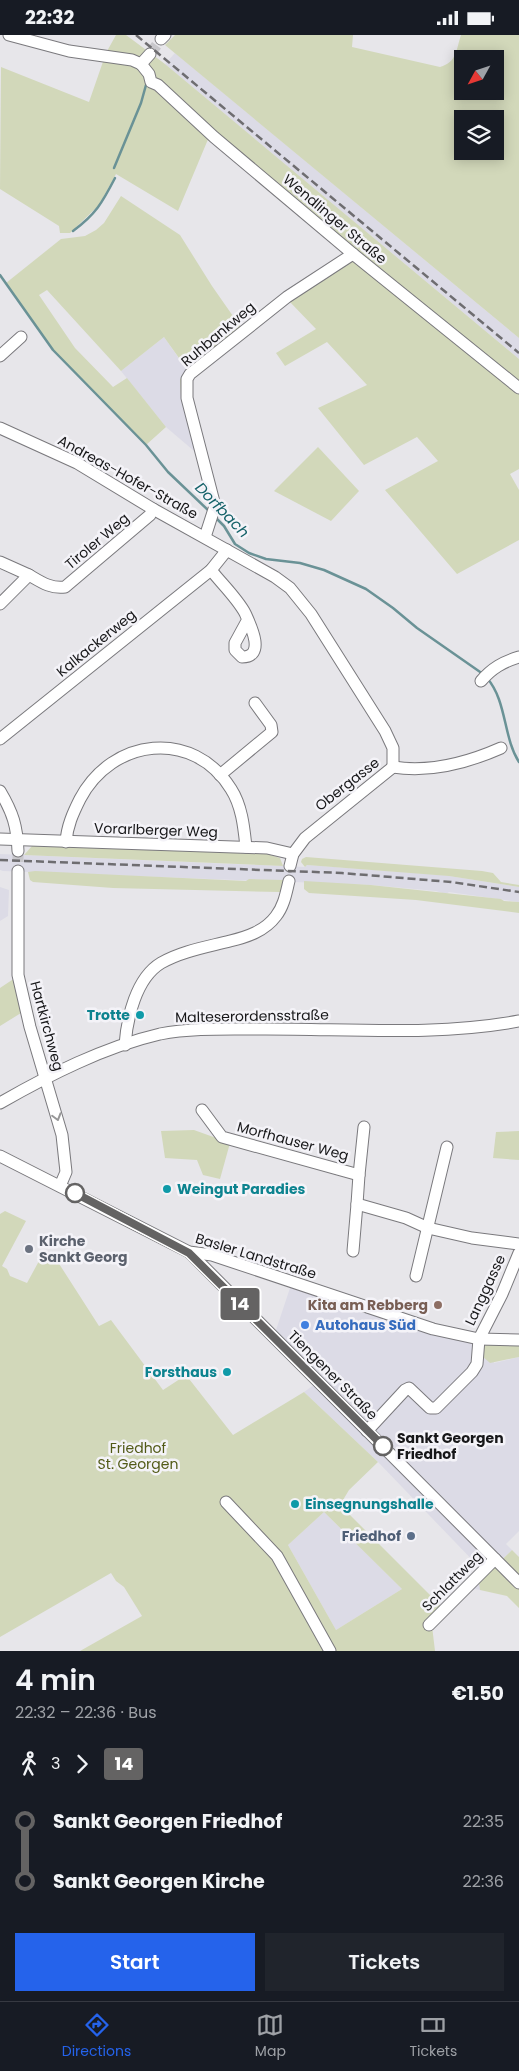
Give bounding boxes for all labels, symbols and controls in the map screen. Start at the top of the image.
text: 22:32 [25,4,74,31]
north arrow [454,50,504,100]
map controls [454,50,504,160]
button: layers [454,110,504,160]
street label: Wendlinger Straße [279,170,391,269]
street label: Ruhbankweg [177,297,259,371]
street label: Andreas-Hofer-Straße [54,430,202,524]
water label: Dorfbach [191,477,254,542]
street label: Tiroler Weg [61,508,133,574]
street label: Kalkackerweg [52,605,140,681]
street label: Obergasse [311,752,384,815]
street label: Vorarlberger Weg [94,818,218,842]
street label: Hartkirchweg [25,979,69,1073]
place label: Trotte [87,1005,130,1025]
street label: Malteserordensstraße [175,1005,329,1027]
marker: Trotte [134,1009,146,1021]
one-way arrow [51,1113,61,1121]
street label: Morfhauser Weg [235,1116,351,1166]
place label: Weingut Paradies [177,1179,306,1199]
unlabelled marker [65,1183,85,1203]
marker: Weingut Paradies [161,1183,173,1195]
street label: Basler Landstraße [193,1228,319,1284]
place label: Kirche Sankt Georg [39,1231,128,1267]
marker: Kirche Sankt Georg [23,1243,35,1255]
street label: Langgasse [460,1251,510,1329]
line badge: 14 [218,1288,262,1320]
text: 14 [231,1291,249,1316]
place label: Kita am Rebberg [308,1295,428,1315]
marker: Kita am Rebberg [432,1299,444,1311]
place label: Autohaus Süd [315,1315,416,1335]
marker: Autohaus Süd [299,1319,311,1331]
street label: Tiengener Straße [284,1326,383,1425]
place label: Forsthaus [145,1362,217,1382]
marker: Forsthaus [221,1366,233,1378]
place label: Sankt Georgen Friedhof [397,1428,504,1464]
marker: Sankt Georgen Friedhof [373,1436,393,1456]
park label: Friedhof St. Georgen [98,1438,178,1474]
place label: Einsegnungshalle [305,1494,434,1514]
marker: Einsegnungshalle [289,1498,301,1510]
place label: Friedhof [342,1526,401,1546]
marker: Friedhof [405,1530,417,1542]
street label: Schlattweg [417,1546,487,1616]
text: 4 min [15,1661,96,1700]
text: €1.50 [452,1680,504,1707]
text: 22:32 – 22:36 · Bus [15,1701,157,1724]
icon: walk [15,1750,43,1778]
icon: forward [68,1750,96,1778]
text: 14 [114,1751,133,1776]
text: 3 [51,1752,60,1775]
text: Sankt Georgen Friedhof [53,1808,282,1835]
text: 22:35 [463,1810,504,1833]
text: Sankt Georgen Kirche [53,1868,265,1895]
text: 22:36 [463,1870,504,1893]
button: Start [15,1933,255,1991]
button: Tickets [265,1933,504,1991]
tab: Directions [62,2011,131,2062]
tab: Map [255,2011,286,2062]
tab: Tickets [409,2011,457,2062]

